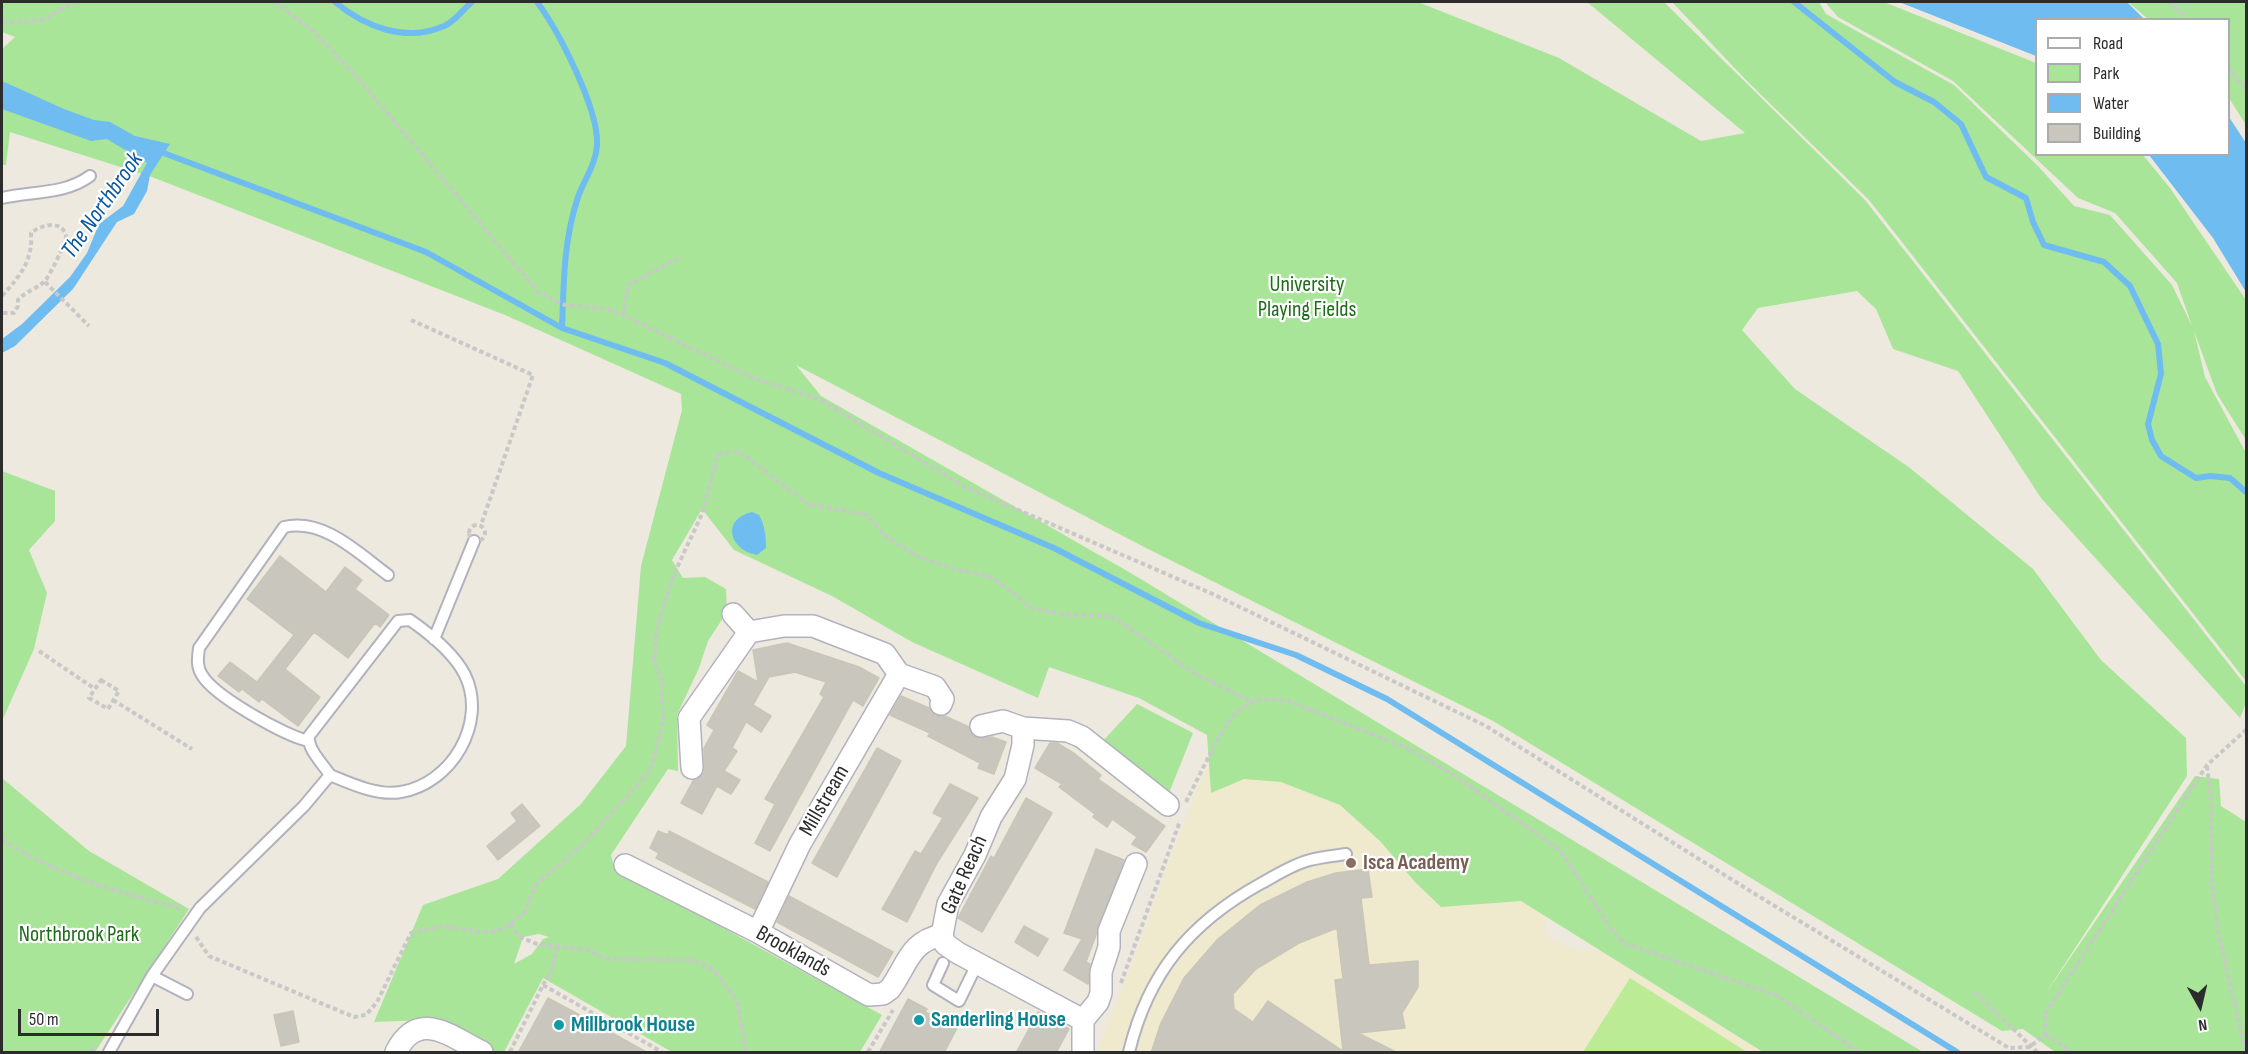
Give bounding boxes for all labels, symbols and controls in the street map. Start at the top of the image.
legend [2035,18,2230,156]
text: Road [2093,33,2123,54]
text: Park [2093,63,2119,84]
text: Water [2093,93,2129,114]
text: Building [2093,123,2141,144]
water label: The Northbrook [56,147,150,265]
park label: University Playing Fields [1258,272,1356,324]
street label: Millstream [794,761,856,841]
street label: Gate Reach [936,831,994,919]
place label: Isca Academy [1363,850,1469,876]
marker: Isca Academy [1344,856,1358,870]
street label: Brooklands [751,921,835,983]
park label: Northbrook Park [19,922,139,948]
north arrow [2170,976,2230,1036]
scale bar [21,997,162,1035]
place label: Sanderling House [931,1007,1066,1033]
text: 50 m [29,1009,59,1030]
place label: Millbrook House [571,1012,695,1038]
marker: Sanderling House [912,1013,926,1027]
text: N [2197,1014,2208,1034]
marker: Millbrook House [552,1018,566,1032]

